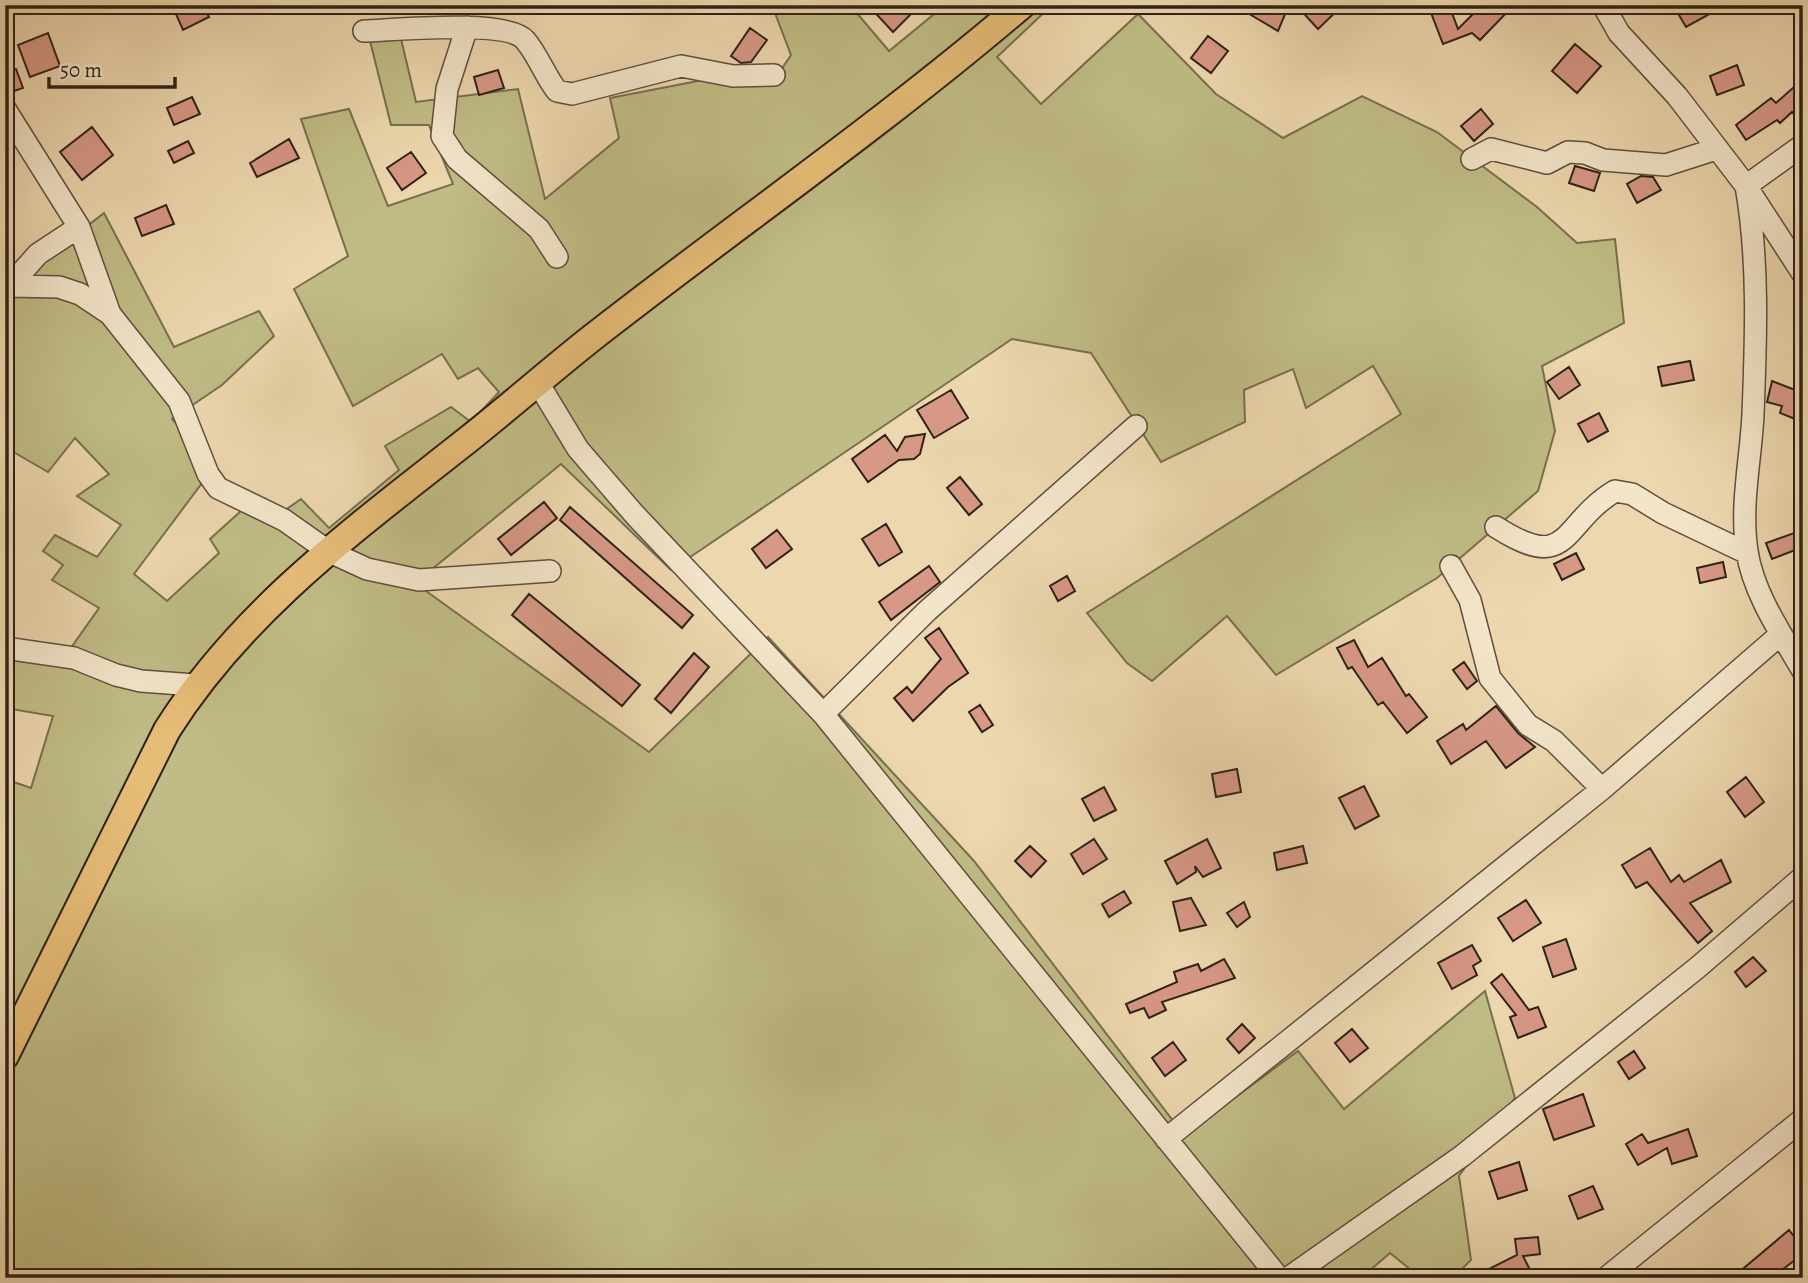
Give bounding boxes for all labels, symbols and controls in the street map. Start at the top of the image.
scale bar [49,46,175,90]
text: 50 m [60,56,102,84]

